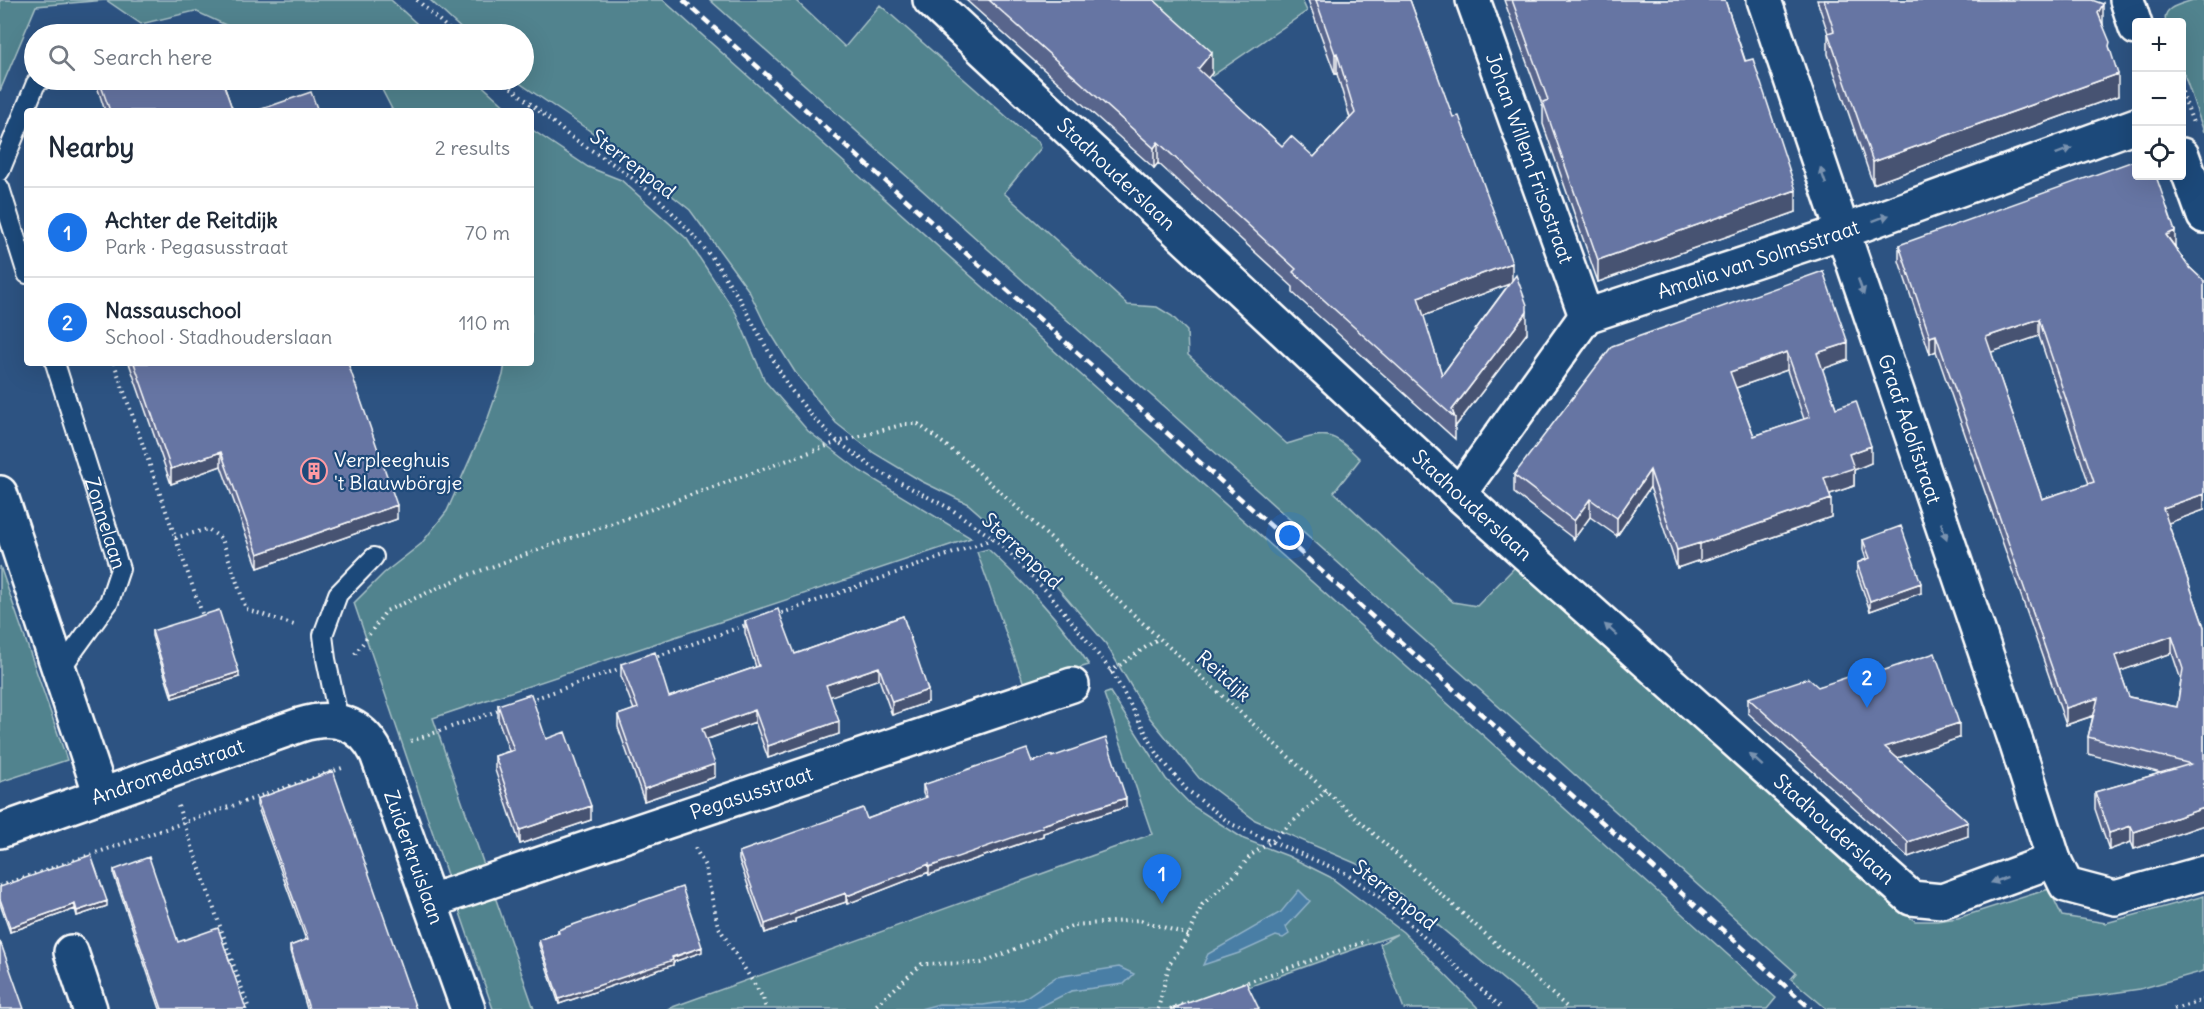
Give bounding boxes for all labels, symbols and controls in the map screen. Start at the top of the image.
map controls [2132,18,2186,180]
button: + [2132,18,2186,72]
search box [24,24,534,90]
icon: search [45,41,78,74]
text: Search here [93,43,212,71]
street label: Johan Willem Frisostraat [1481,49,1579,267]
button: − [2132,72,2186,126]
street label: Stadhouderslaan [1052,112,1181,235]
street label: Sterrenpad [586,123,681,204]
button: locate [2132,126,2186,180]
text: Nearby [48,131,134,164]
text: 2 results [435,135,510,160]
one-way arrow [2055,146,2073,155]
one-way arrow [1818,167,1828,185]
text: Achter de Reitdijk [105,206,278,234]
one-way arrow [1872,212,1890,222]
street label: Amalia van Solmsstraat [1654,214,1863,304]
text: 1 [64,220,71,245]
text: 70 m [465,220,510,245]
text: Park · Pegasusstraat [105,234,288,259]
one-way arrow [1857,278,1866,296]
text: Nassauschool [105,296,241,324]
text: 2 [62,310,73,335]
text: 110 m [459,310,510,335]
text: School · Stadhouderslaan [105,324,332,349]
street label: Graaf Adolfstraat [1873,351,1947,507]
street label: Stadhouderslaan [1407,444,1538,566]
place label: Verpleeghuis 't Blauwbörgje [334,447,462,495]
building icon: Verpleeghuis 't Blauwbörgje [299,456,329,486]
street label: Zonnelaan [80,474,132,572]
street label: Sterrenpad [977,507,1068,594]
your location [1275,521,1304,550]
one-way arrow [1940,522,1950,540]
one-way arrow [1604,624,1619,637]
street label: Reitdijk [1192,645,1257,707]
pin: 2 [1848,658,1886,708]
street label: Andromedastraat [88,733,248,810]
one-way arrow [1749,754,1764,767]
street label: Pegasusstraat [687,760,816,825]
street label: Stadhouderslaan [1769,768,1900,889]
street label: Zuiderkruislaan [379,787,450,927]
pin: 1 [1142,854,1182,904]
street label: Sterrenpad [1348,854,1443,936]
one-way arrow [1990,875,2008,885]

